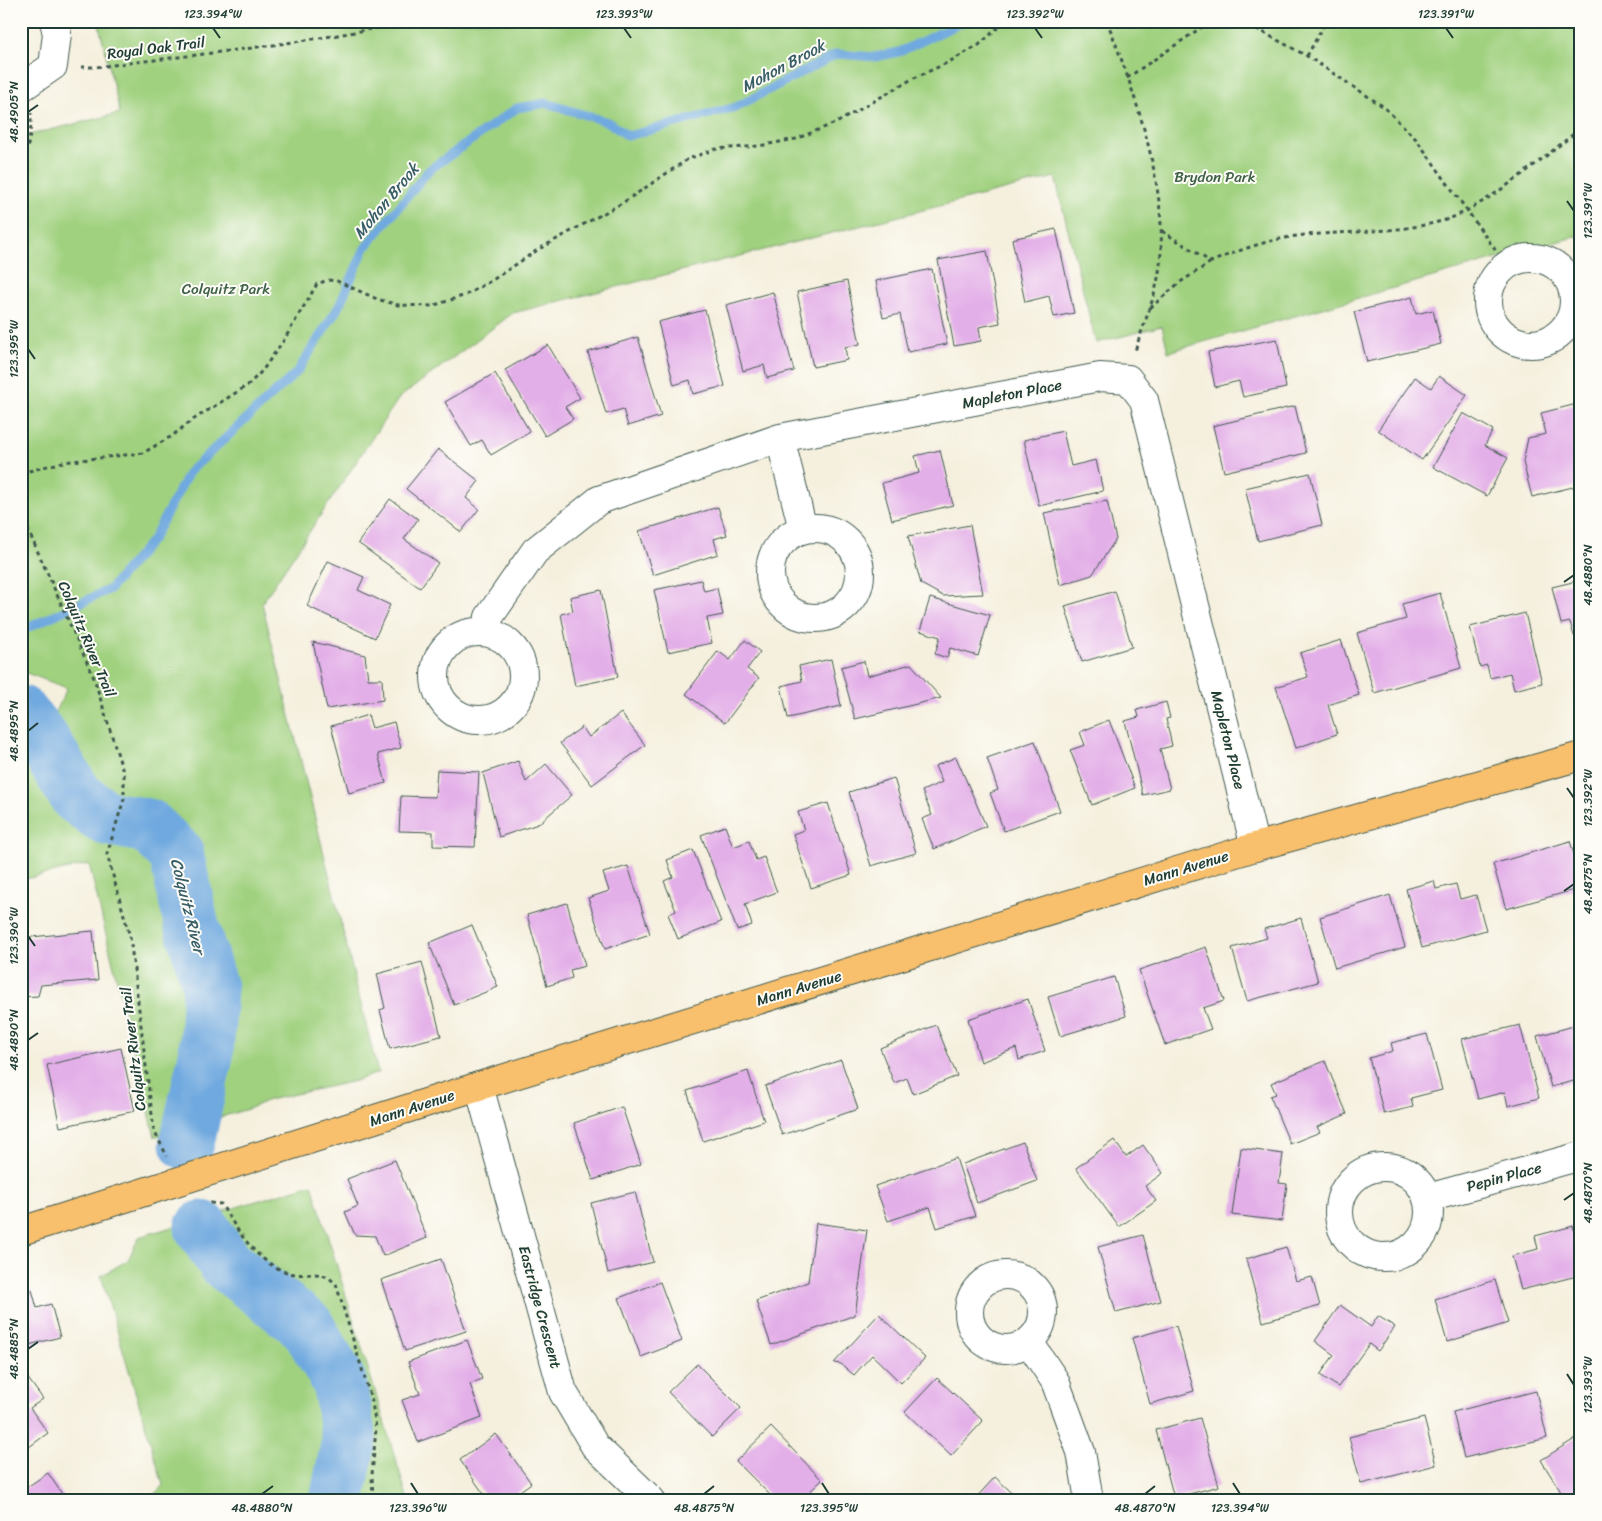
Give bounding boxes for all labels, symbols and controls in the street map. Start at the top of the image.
text: 123.394°W [184,3,243,25]
text: 123.393°W [595,3,653,25]
text: 123.392°W [1006,3,1065,25]
text: 123.391°W [1418,3,1475,25]
street label: Royal Oak Trail [106,29,207,67]
water label: Mohon Brook [736,30,833,100]
text: 48.4905°N [3,81,25,143]
water label: Mohon Brook [345,155,428,245]
park label: Brydon Park [1174,164,1256,190]
text: 123.391°W [1577,182,1599,239]
park label: Colquitz Park [182,276,270,302]
text: 123.395°W [3,319,25,378]
street label: Mapleton Place [960,372,1064,416]
text: 48.4880°N [1577,544,1599,606]
street label: Colquitz River Trail [51,577,124,702]
street label: Mapleton Place [1203,688,1253,793]
text: 48.4895°N [3,700,25,762]
text: 123.392°W [1577,768,1599,827]
street label: Mann Avenue [1140,843,1232,893]
text: 48.4875°N [1577,853,1599,914]
water label: Colquitz River [162,855,215,959]
text: 123.396°W [3,907,25,965]
street label: Mann Avenue [753,963,845,1013]
street label: Colquitz River Trail [112,985,153,1112]
text: 48.4890°N [3,1009,25,1071]
street label: Mann Avenue [366,1082,458,1134]
street label: Pepin Place [1464,1154,1545,1199]
text: 48.4870°N [1577,1162,1599,1224]
street label: Eastridge Crescent [511,1243,569,1372]
text: 48.4885°N [3,1318,25,1380]
text: 123.393°W [1577,1356,1599,1414]
text: 48.4880°N [231,1497,293,1519]
text: 123.396°W [389,1497,447,1519]
text: 48.4875°N [674,1497,735,1519]
text: 123.395°W [800,1497,859,1519]
text: 48.4870°N [1115,1497,1176,1519]
text: 123.394°W [1211,1497,1270,1519]

